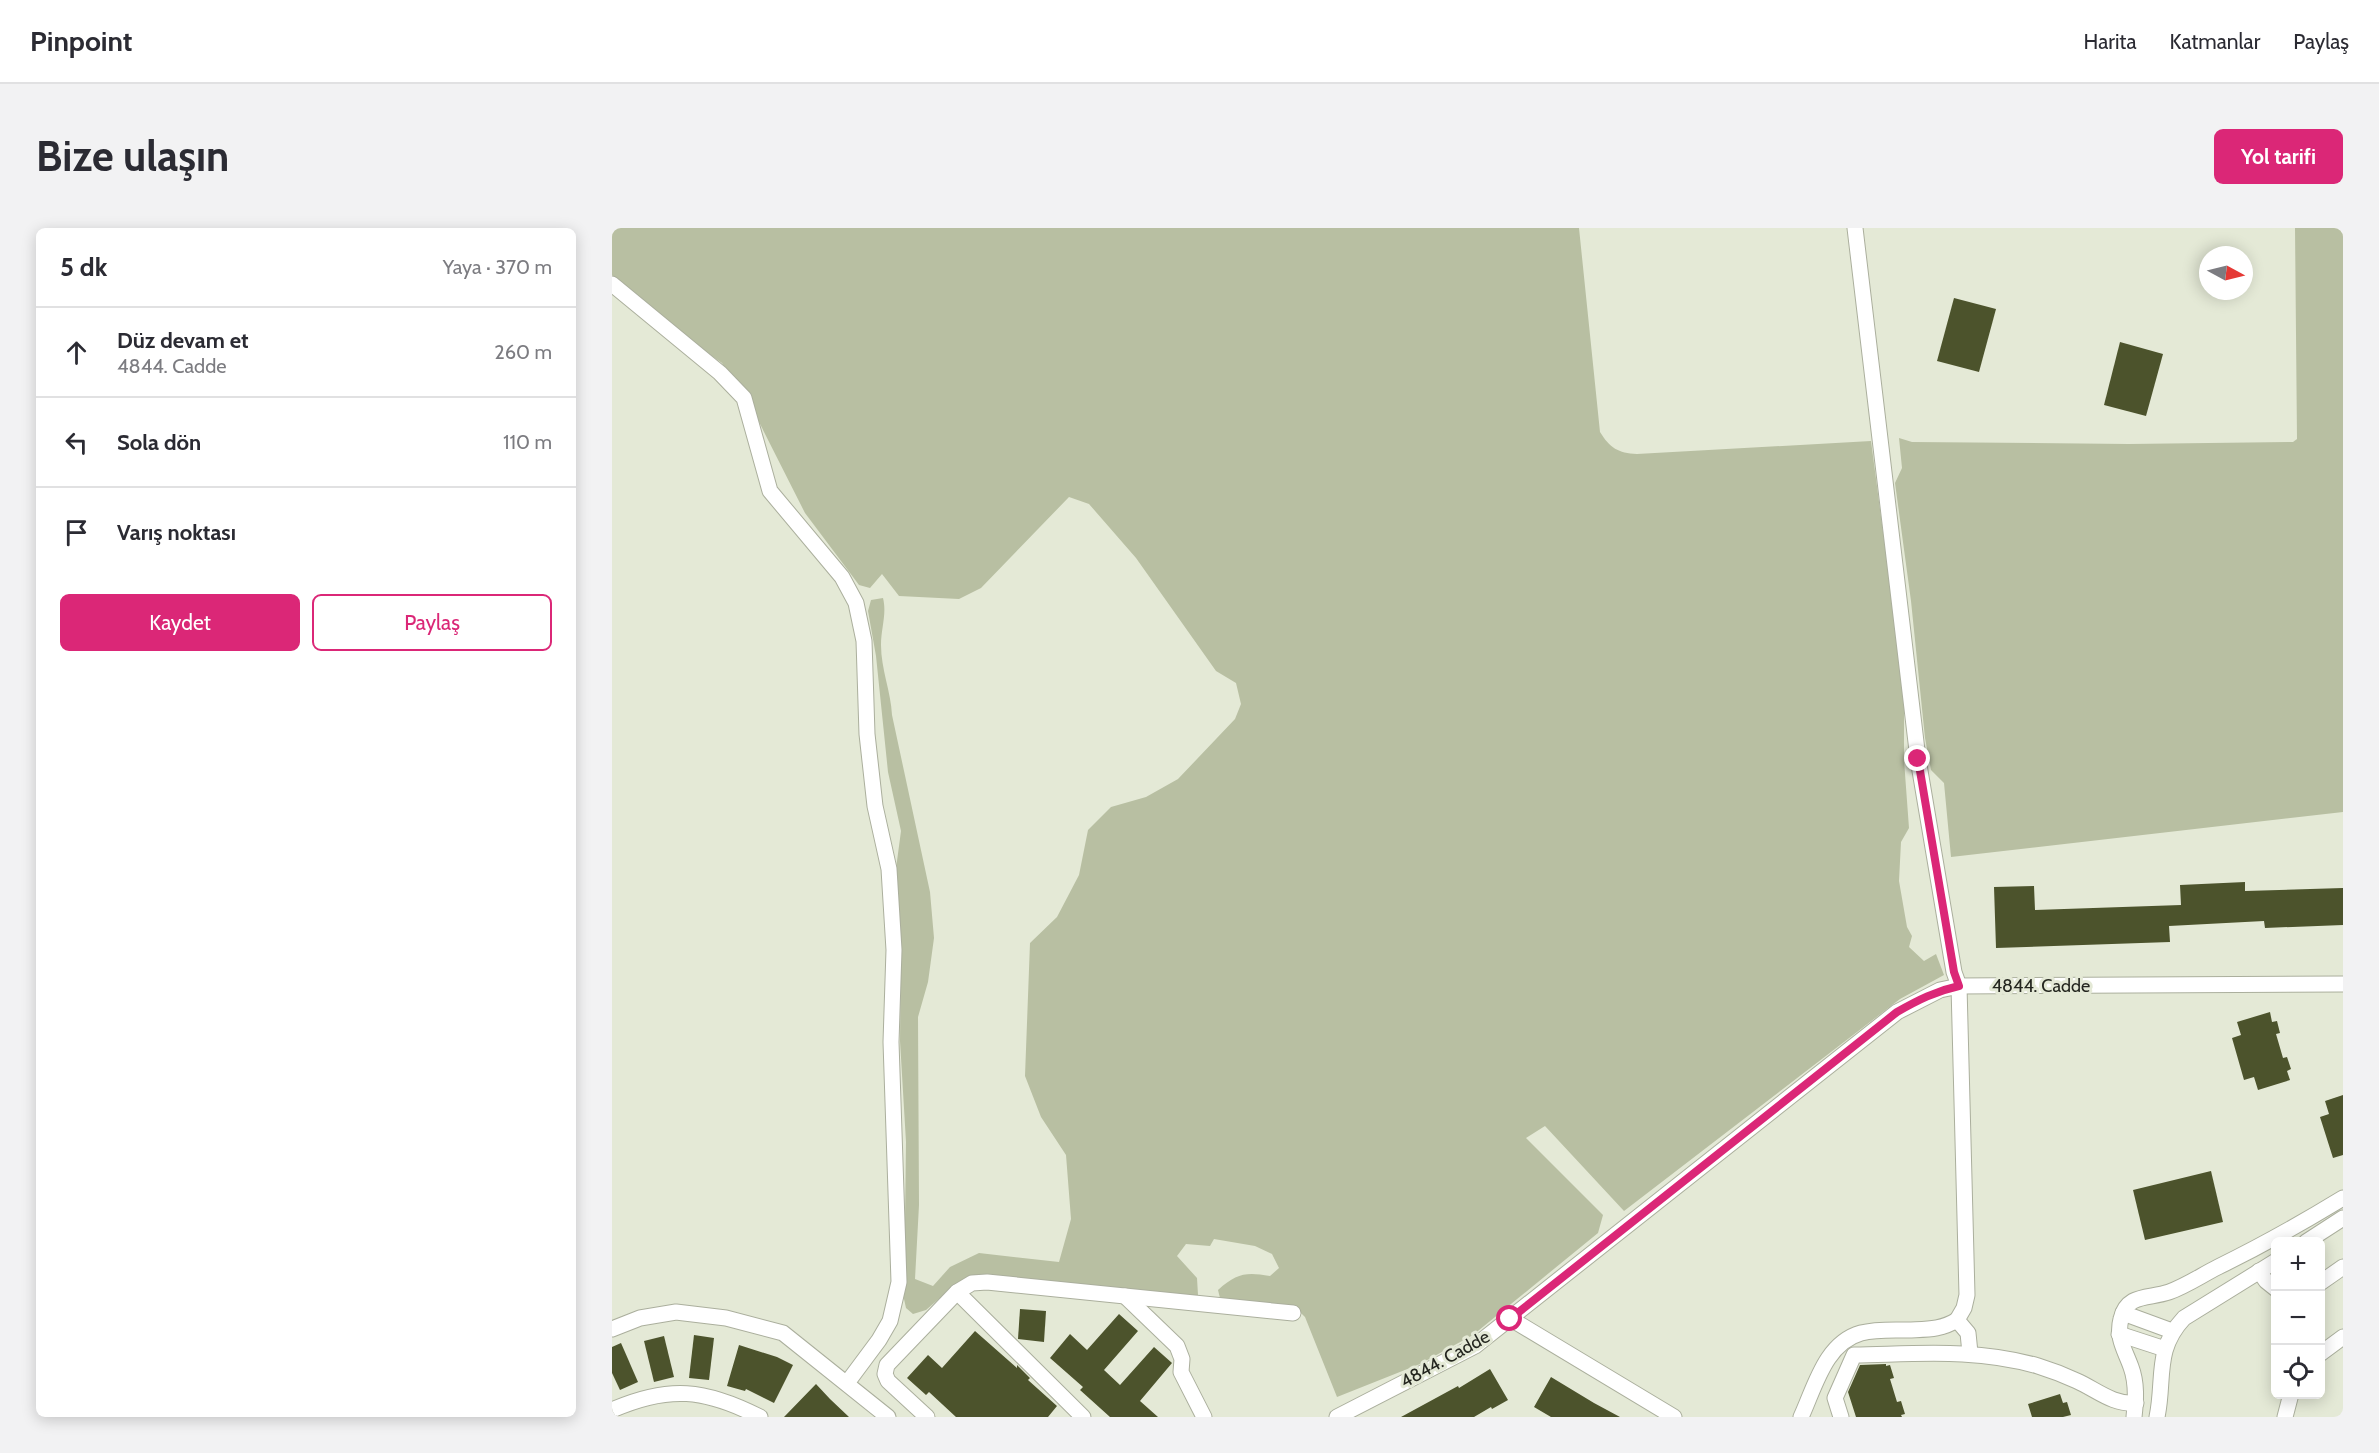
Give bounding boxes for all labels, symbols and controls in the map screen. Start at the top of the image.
text: Pinpoint [30,24,132,58]
text: Harita [2084,29,2137,54]
text: Katmanlar [2170,29,2260,54]
text: Paylaş [2293,29,2349,54]
button: Yol tarifi [2214,129,2343,184]
text: Bize ulaşın [36,130,229,182]
north arrow [2199,246,2253,300]
text: 5 dk [60,251,107,283]
text: Yaya · 370 m [443,255,552,279]
text: Düz devam et [117,327,249,354]
icon: ahead [60,336,93,369]
text: 260 m [494,340,552,364]
text: 4844. Cadde [117,354,227,378]
icon: left [60,426,93,459]
text: Sola dön [117,429,201,456]
text: 110 m [503,430,552,454]
icon: arrive [60,516,93,549]
text: Varış noktası [117,519,236,546]
button: Kaydet [60,594,300,651]
button: Paylaş [312,594,552,651]
route end [1904,745,1930,771]
street label: 4844. Cadde [1992,975,2090,997]
map controls [2271,1237,2325,1399]
button: + [2271,1237,2325,1291]
button: − [2271,1291,2325,1345]
route start [1496,1305,1522,1331]
street label: 4844. Cadde [1397,1325,1493,1393]
button: locate [2271,1345,2325,1399]

